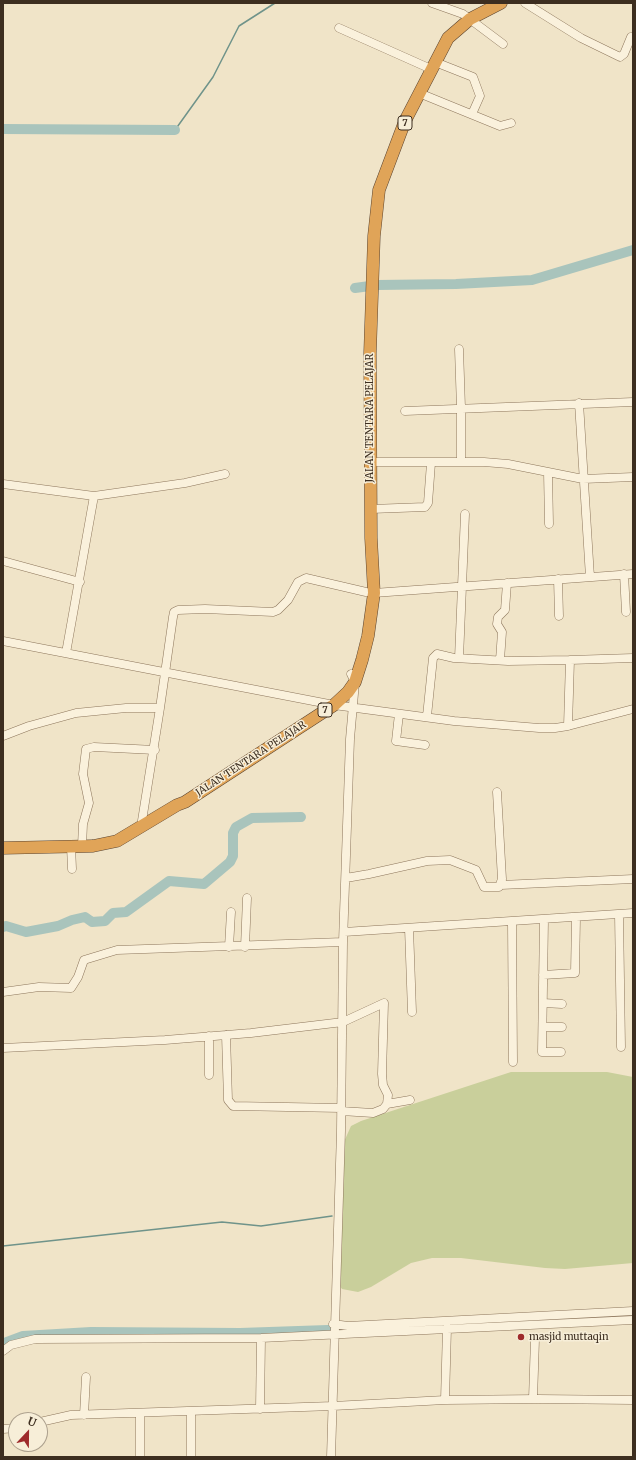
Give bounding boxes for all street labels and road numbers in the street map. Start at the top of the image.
road number: 7 [398,116,412,130]
street label: JALAN TENTARA PELAJAR [364,354,376,482]
road number: 7 [318,703,332,717]
street label: JALAN TENTARA PELAJAR [194,719,308,799]

